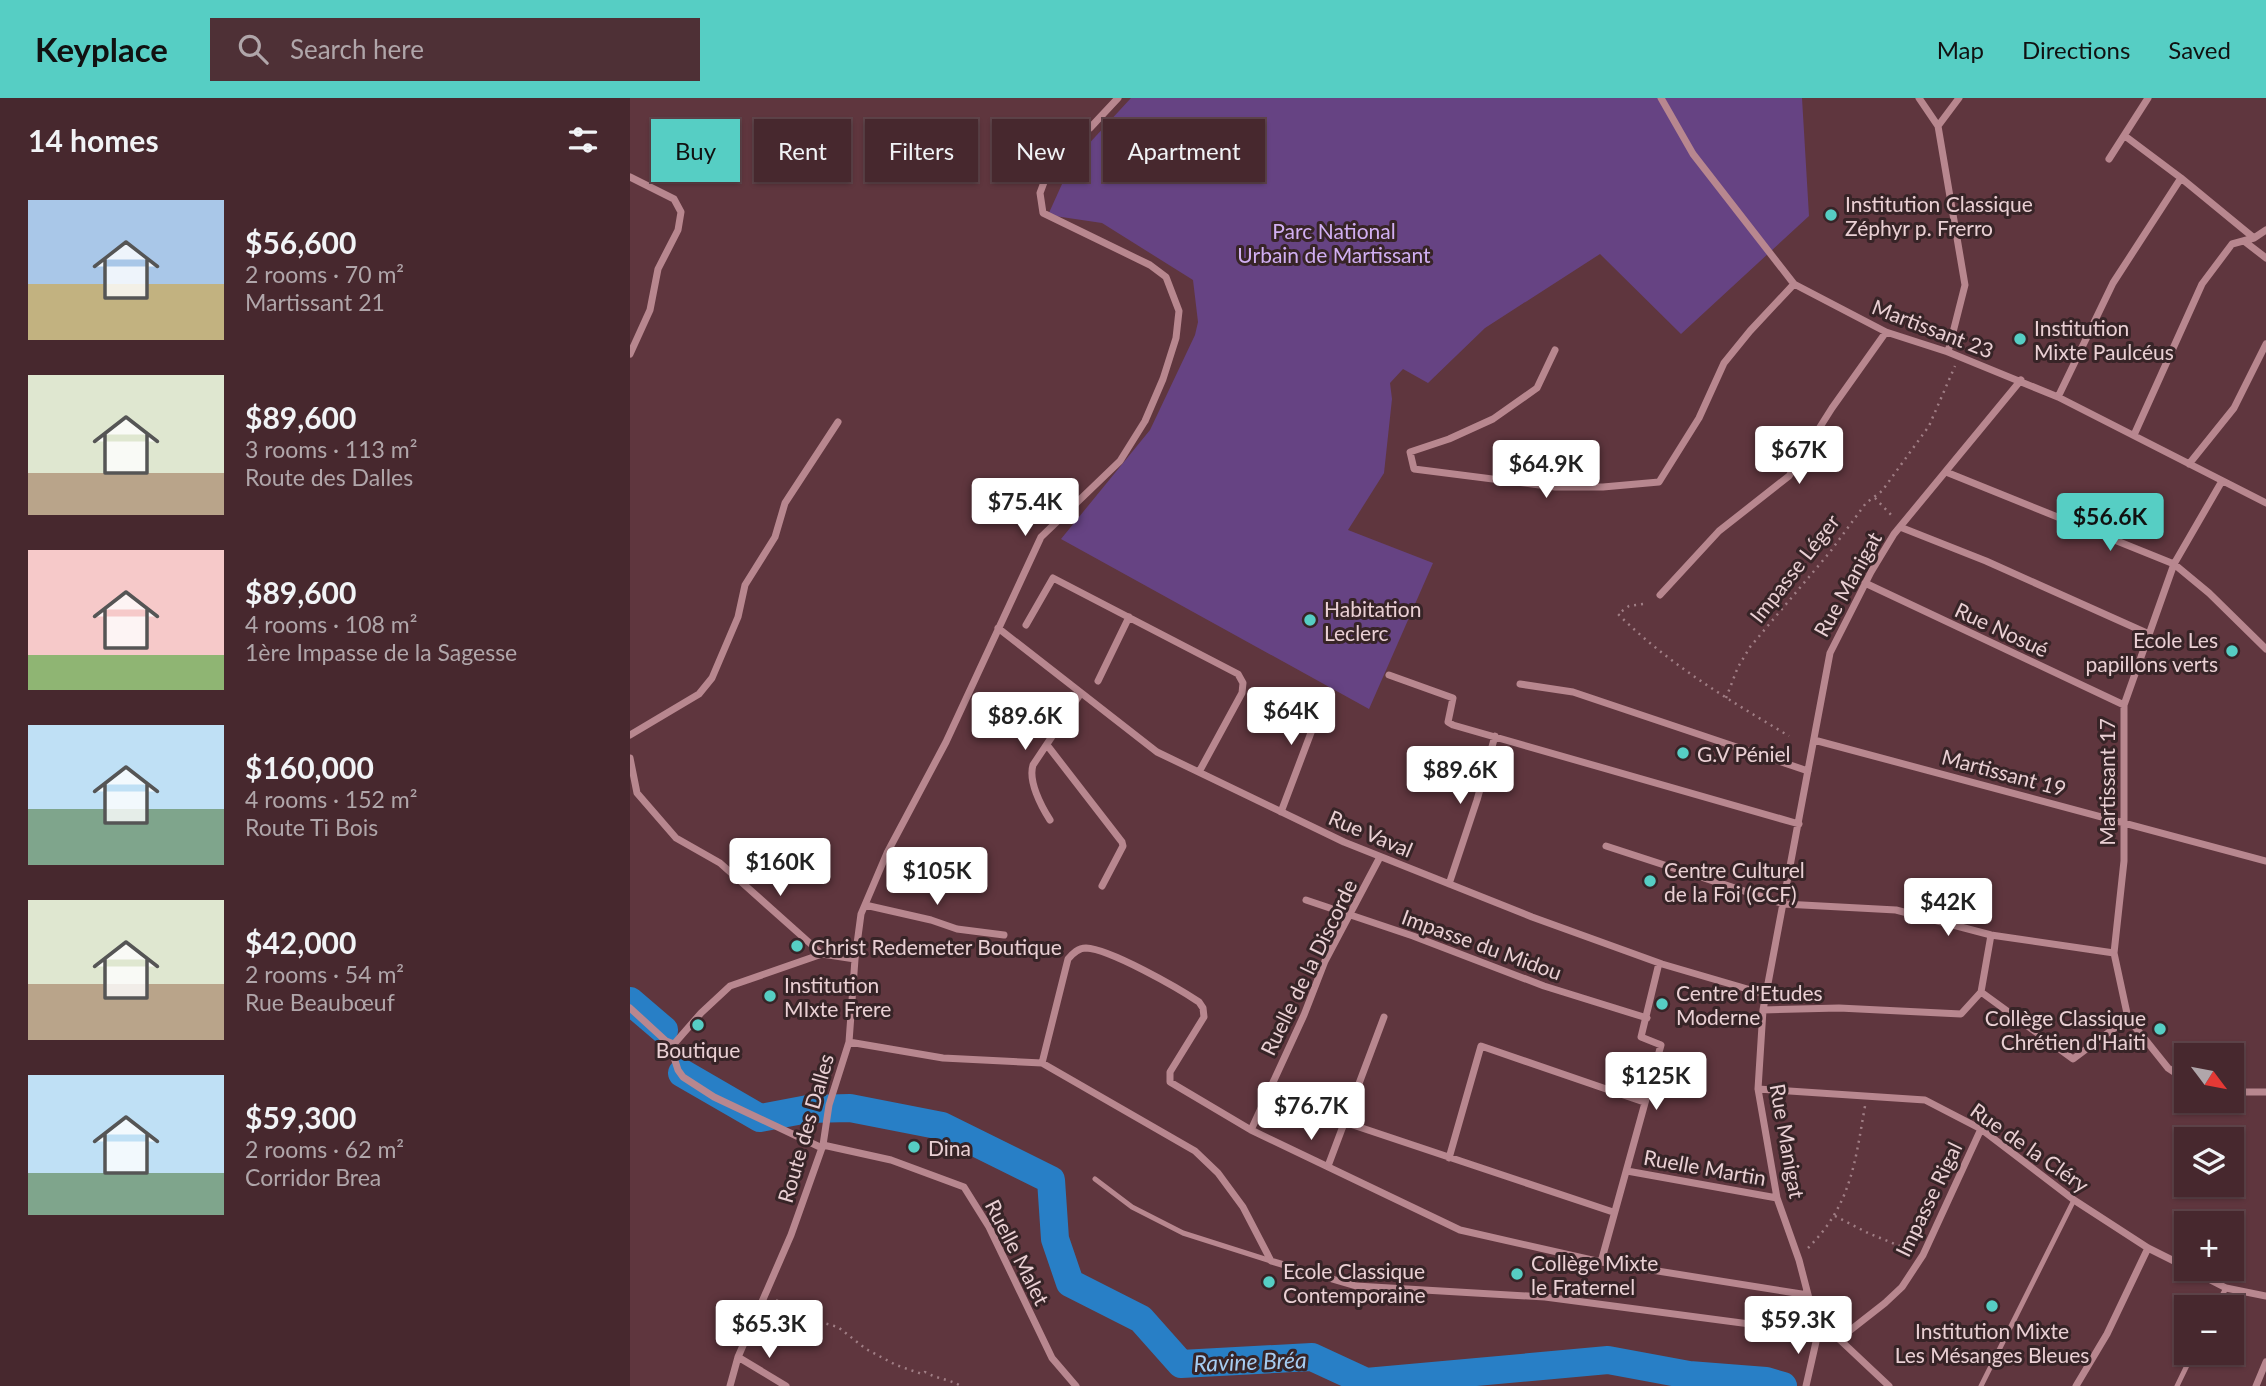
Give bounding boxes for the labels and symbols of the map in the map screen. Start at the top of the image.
place label: Institution Classique Zéphyr p. Frerro [1845,191,2033,240]
marker: Institution Classique Zéphyr p. Frerro [1823,207,1839,223]
park label: Parc National Urbain de Martissant [1237,218,1431,267]
street label: Martissant 23 [1869,293,1997,363]
place label: Institution Mixte Paulcéus [2034,315,2174,364]
marker: Institution Mixte Paulcéus [2012,331,2028,347]
pin: $67K [1758,426,1840,486]
pin: $64.9K [1489,440,1603,500]
pin: $75.4K [968,478,1082,538]
pin: $56.6K [2053,494,2167,553]
street label: Impasse Léger [1744,509,1844,627]
street label: Rue Manigat [1808,527,1886,641]
place label: Habitation Leclerc [1324,596,1421,645]
street label: Rue Nosué [1951,596,2053,662]
marker: Habitation Leclerc [1302,612,1318,628]
place label: Ecole Les papillons verts [2086,627,2218,676]
marker: Ecole Les papillons verts [2224,643,2240,659]
pin: $64K [1250,688,1332,747]
pin: $89.6K [968,692,1082,752]
street label: Martissant 17 [2094,718,2119,846]
place label: G.V Péniel [1697,741,1791,766]
street label: Martissant 19 [1939,743,2069,801]
marker: G.V Péniel [1675,745,1691,761]
pin: $89.6K [1403,746,1517,806]
street label: Rue Vaval [1325,804,1417,862]
pin: $160K [731,838,829,898]
pin: $105K [888,848,986,907]
place label: Centre Culturel de la Foi (CCF) [1664,857,1805,906]
marker: Centre Culturel de la Foi (CCF) [1642,873,1658,889]
street label: Ruelle de la Discorde [1255,875,1361,1059]
pin: $42K [1907,878,1989,938]
street label: Impasse du Midou [1399,903,1565,985]
place label: Christ Redemeter Boutique [811,934,1062,959]
marker: Christ Redemeter Boutique [789,938,805,954]
place label: Institution MIxte Frere [784,972,891,1021]
place label: Centre d'Etudes Moderne [1676,980,1823,1029]
marker: Institution MIxte Frere [762,988,778,1004]
marker: Centre d'Etudes Moderne [1654,996,1670,1012]
place label: Collège Classique Chrétien d'Haiti [1985,1005,2146,1054]
marker: Boutique [690,1017,706,1033]
marker: Collège Classique Chrétien d'Haiti [2152,1021,2168,1037]
place label: Boutique [656,1037,740,1062]
north arrow [2174,1043,2244,1113]
street label: Route des Dalles [772,1051,838,1205]
pin: $125K [1607,1052,1705,1112]
pin: $76.7K [1254,1082,1368,1142]
street label: Rue Manigat [1766,1082,1810,1201]
street label: Rue de la Cléry [1966,1097,2094,1197]
place label: Dina [928,1135,971,1160]
street label: Impasse Rigal [1890,1138,1966,1260]
marker: Dina [906,1139,922,1155]
street label: Ruelle Martin [1642,1144,1768,1190]
street label: Ruelle Malet [981,1195,1055,1309]
place label: Collège Mixte le Fraternel [1531,1250,1658,1299]
place label: Ecole Classique Contemporaine [1283,1258,1426,1307]
marker: Collège Mixte le Fraternel [1509,1266,1525,1282]
marker: Ecole Classique Contemporaine [1261,1274,1277,1290]
pin: $59.3K [1741,1296,1855,1356]
marker: Institution Mixte Les Mésanges Bleues [1984,1298,2000,1314]
pin: $65.3K [712,1300,826,1360]
place label: Institution Mixte Les Mésanges Bleues [1895,1318,2089,1367]
water label: Ravine Bréa [1193,1345,1307,1377]

